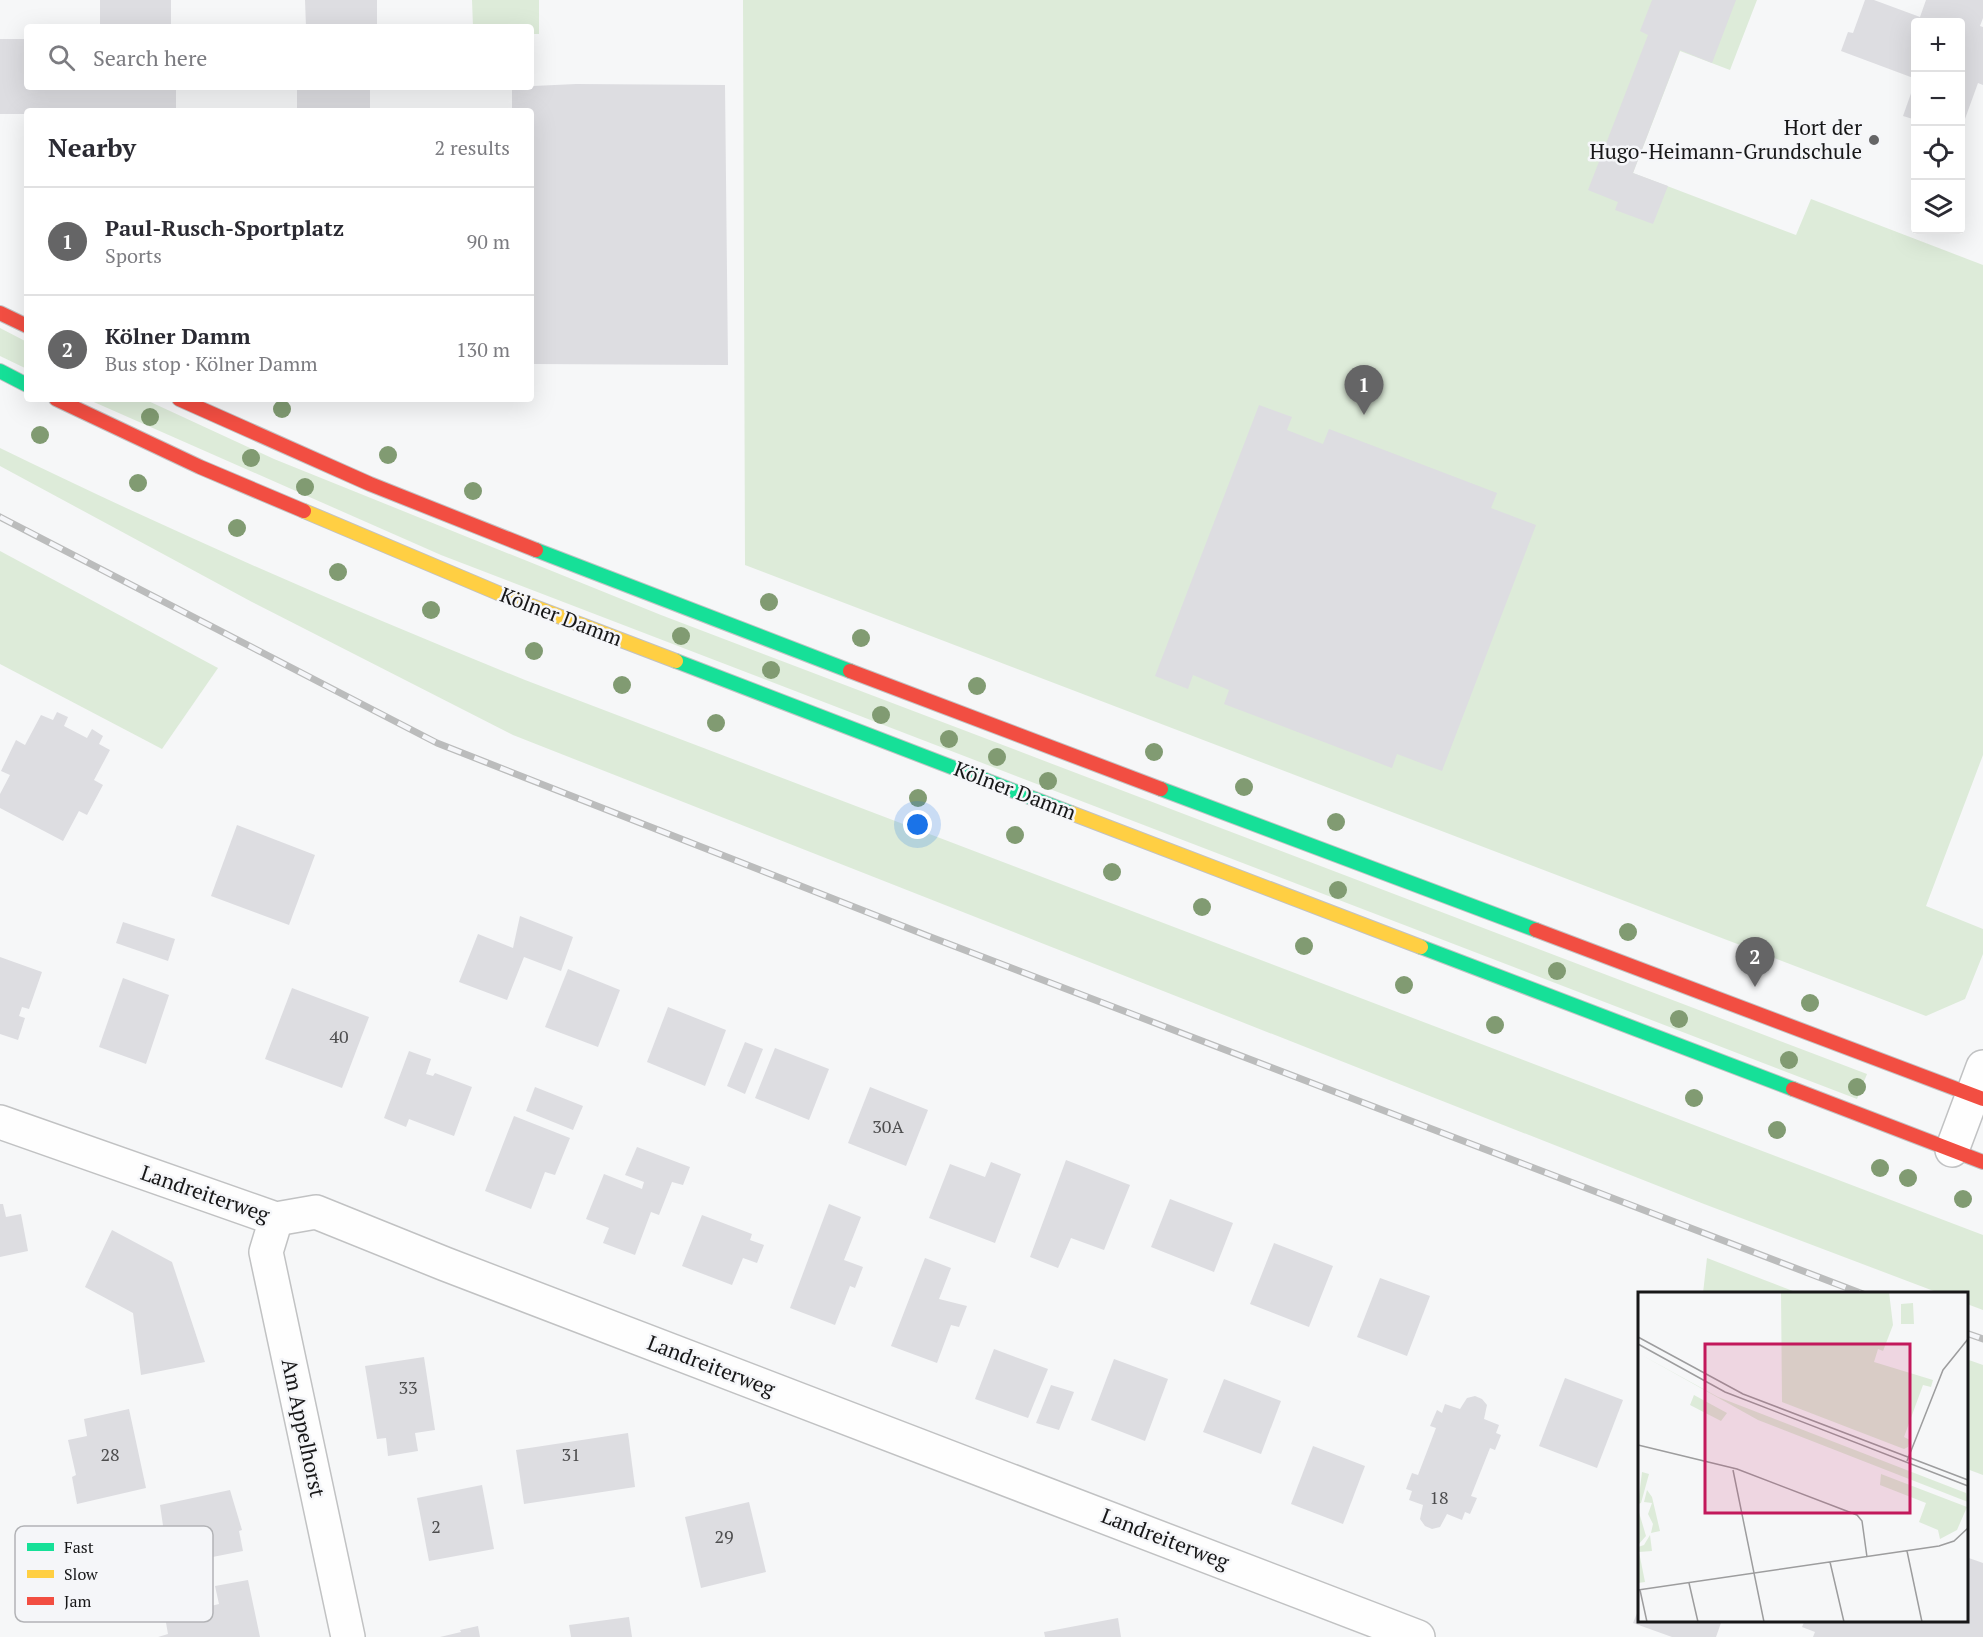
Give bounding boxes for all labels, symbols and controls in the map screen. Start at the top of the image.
map controls [1911,18,1965,234]
button: + [1911,18,1965,72]
search box [24,24,534,90]
icon: search [45,41,78,74]
text: Search here [93,43,207,72]
button: − [1911,72,1965,126]
place label: Hort der Hugo-Heimann-Grundschule [1589,113,1862,165]
button: locate [1911,126,1965,180]
text: Nearby [48,130,136,164]
marker: Hort der Hugo-Heimann-Grundschule [1867,133,1881,147]
text: 2 results [435,134,510,161]
button: layers [1911,180,1965,234]
text: Paul-Rusch-Sportplatz [105,213,344,242]
text: 1 [62,228,73,255]
text: 90 m [467,228,510,255]
text: Sports [105,242,162,269]
text: Kölner Damm [105,321,251,350]
text: 2 [62,336,73,363]
text: 130 m [456,336,510,363]
text: Bus stop · Kölner Damm [105,350,318,377]
pin: 1 [1344,366,1384,415]
street label: Kölner Damm [496,580,626,652]
street label: Kölner Damm [950,754,1080,826]
your location [903,810,932,839]
pin: 2 [1736,938,1774,987]
house number: 40 [329,1024,349,1048]
house number: 30A [872,1114,904,1138]
street label: Landreiterweg [137,1158,274,1228]
inset map [1638,1292,1968,1622]
street label: Landreiterweg [644,1328,780,1403]
street label: Am Appelhorst [276,1356,332,1500]
house number: 33 [398,1375,418,1399]
house number: 28 [100,1442,120,1466]
house number: 31 [561,1442,581,1466]
house number: 18 [1429,1485,1449,1509]
street label: Landreiterweg [1098,1501,1234,1576]
house number: 2 [431,1514,441,1538]
house number: 29 [714,1524,734,1548]
legend [15,1526,213,1622]
text: Fast [64,1536,94,1558]
text: Slow [64,1563,98,1585]
text: Jam [64,1590,92,1612]

